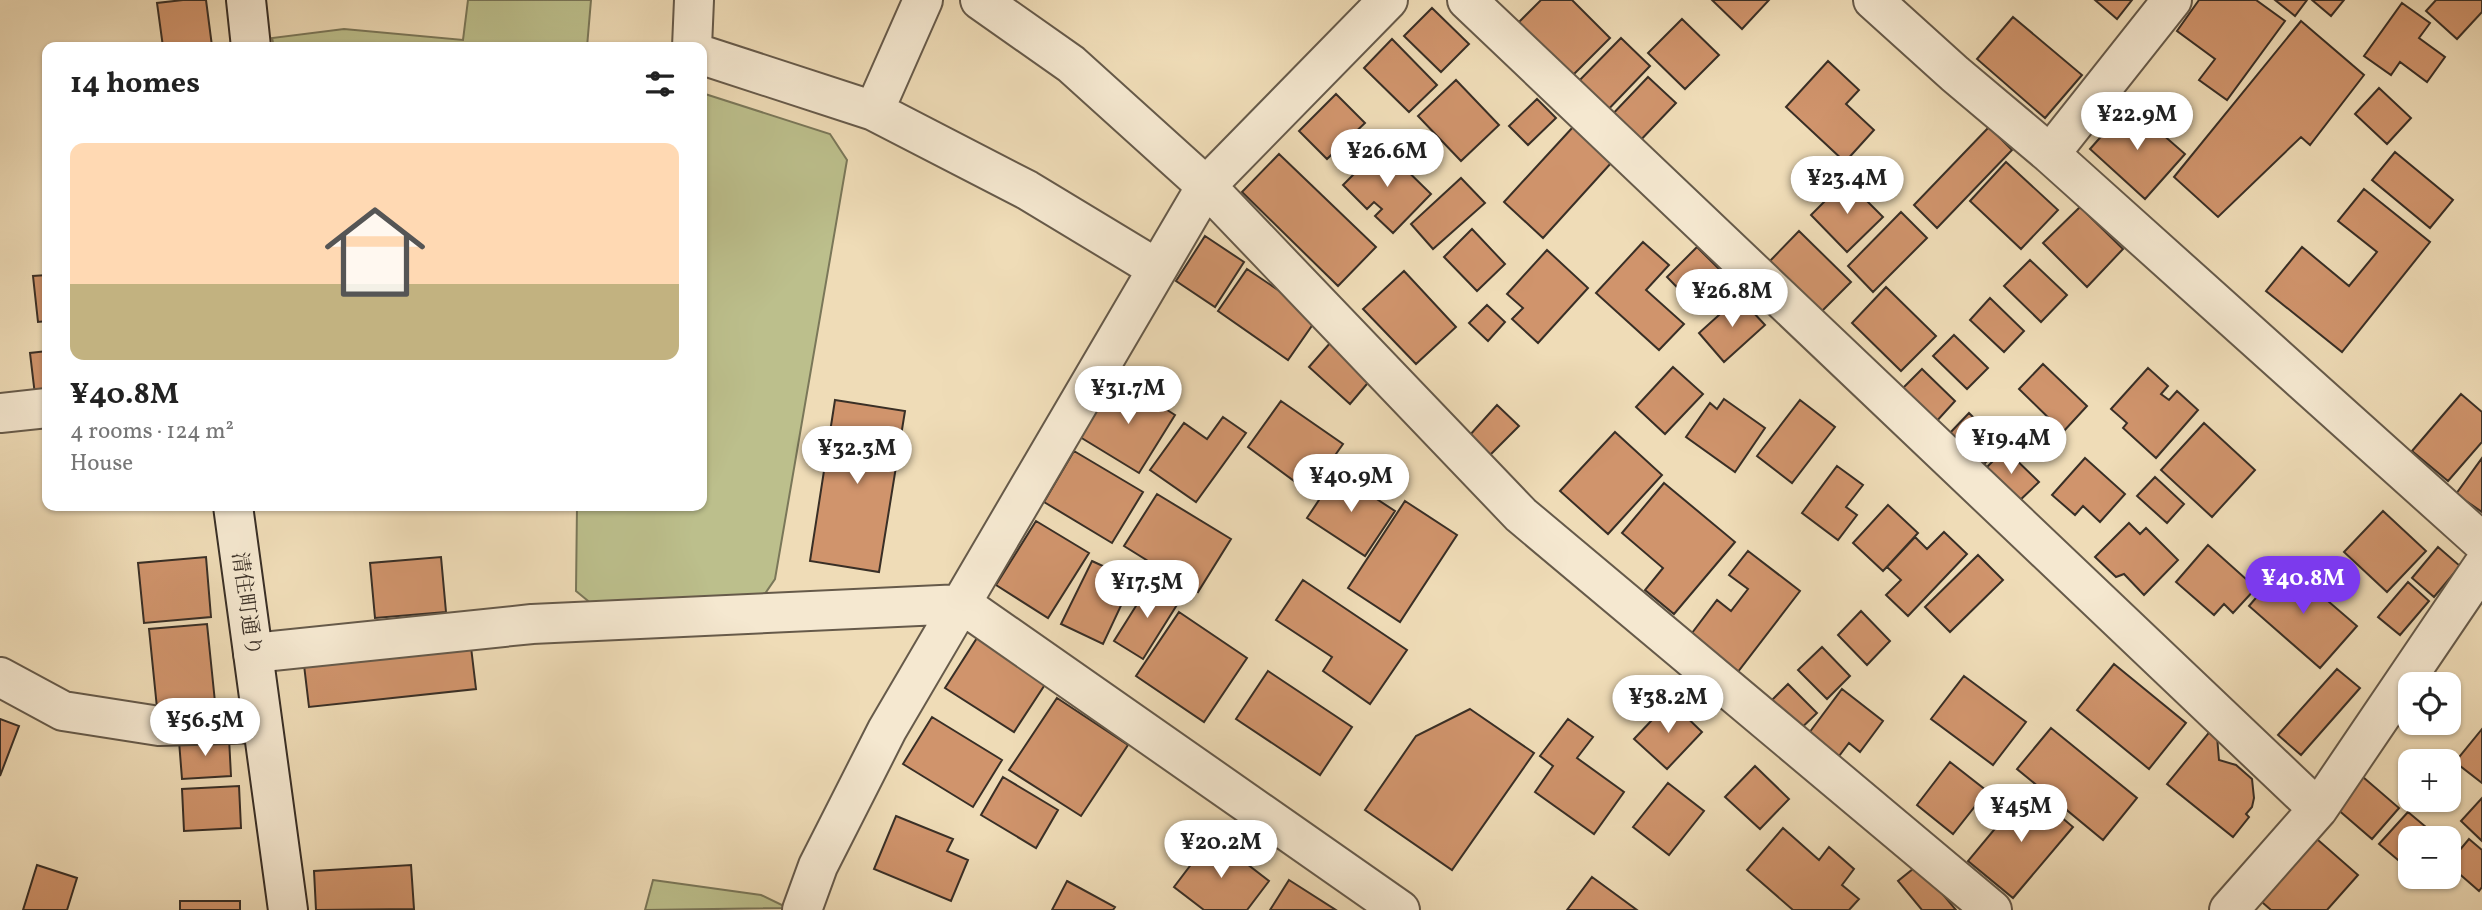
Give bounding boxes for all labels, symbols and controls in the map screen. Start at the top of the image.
text: 14 homes [70,63,200,105]
icon: filters [641,65,679,103]
pin: ¥22.9M [2080,92,2194,152]
text: ¥22.9M [2097,99,2177,131]
pin: ¥26.6M [1330,130,1444,189]
text: ¥26.6M [1347,136,1427,168]
pin: ¥23.4M [1790,156,1904,216]
text: ¥23.4M [1807,163,1887,195]
icon: home [312,189,438,315]
pin: ¥26.8M [1675,270,1789,329]
text: ¥26.8M [1692,276,1772,308]
pin: ¥31.7M [1071,366,1185,426]
text: ¥31.7M [1091,373,1165,405]
text: ¥40.8M [70,374,179,416]
text: 4 rooms · 124 m² [70,416,234,448]
pin: ¥19.4M [1954,416,2068,476]
text: ¥19.4M [1971,423,2051,455]
pin: ¥32.3M [800,426,914,486]
text: ¥32.3M [818,433,896,465]
text: House [70,448,133,480]
pin: ¥40.9M [1294,454,1408,514]
text: ¥40.9M [1309,461,1393,493]
street label: 清住町通り [224,550,267,658]
pin: ¥40.8M [2246,556,2360,616]
pin: ¥17.5M [1090,560,1204,620]
text: ¥40.8M [2261,563,2345,595]
text: ¥17.5M [1111,567,1183,599]
map controls [2398,672,2461,889]
button: locate [2398,672,2461,735]
pin: ¥38.2M [1611,676,1725,735]
text: ¥38.2M [1628,682,1708,714]
pin: ¥56.5M [148,698,262,758]
text: ¥56.5M [166,705,244,737]
button: + [2398,749,2461,812]
pin: ¥45M [1980,784,2062,844]
text: ¥45M [1990,791,2052,823]
pin: ¥20.2M [1164,820,1278,880]
button: − [2398,826,2461,889]
text: ¥20.2M [1180,827,1262,859]

